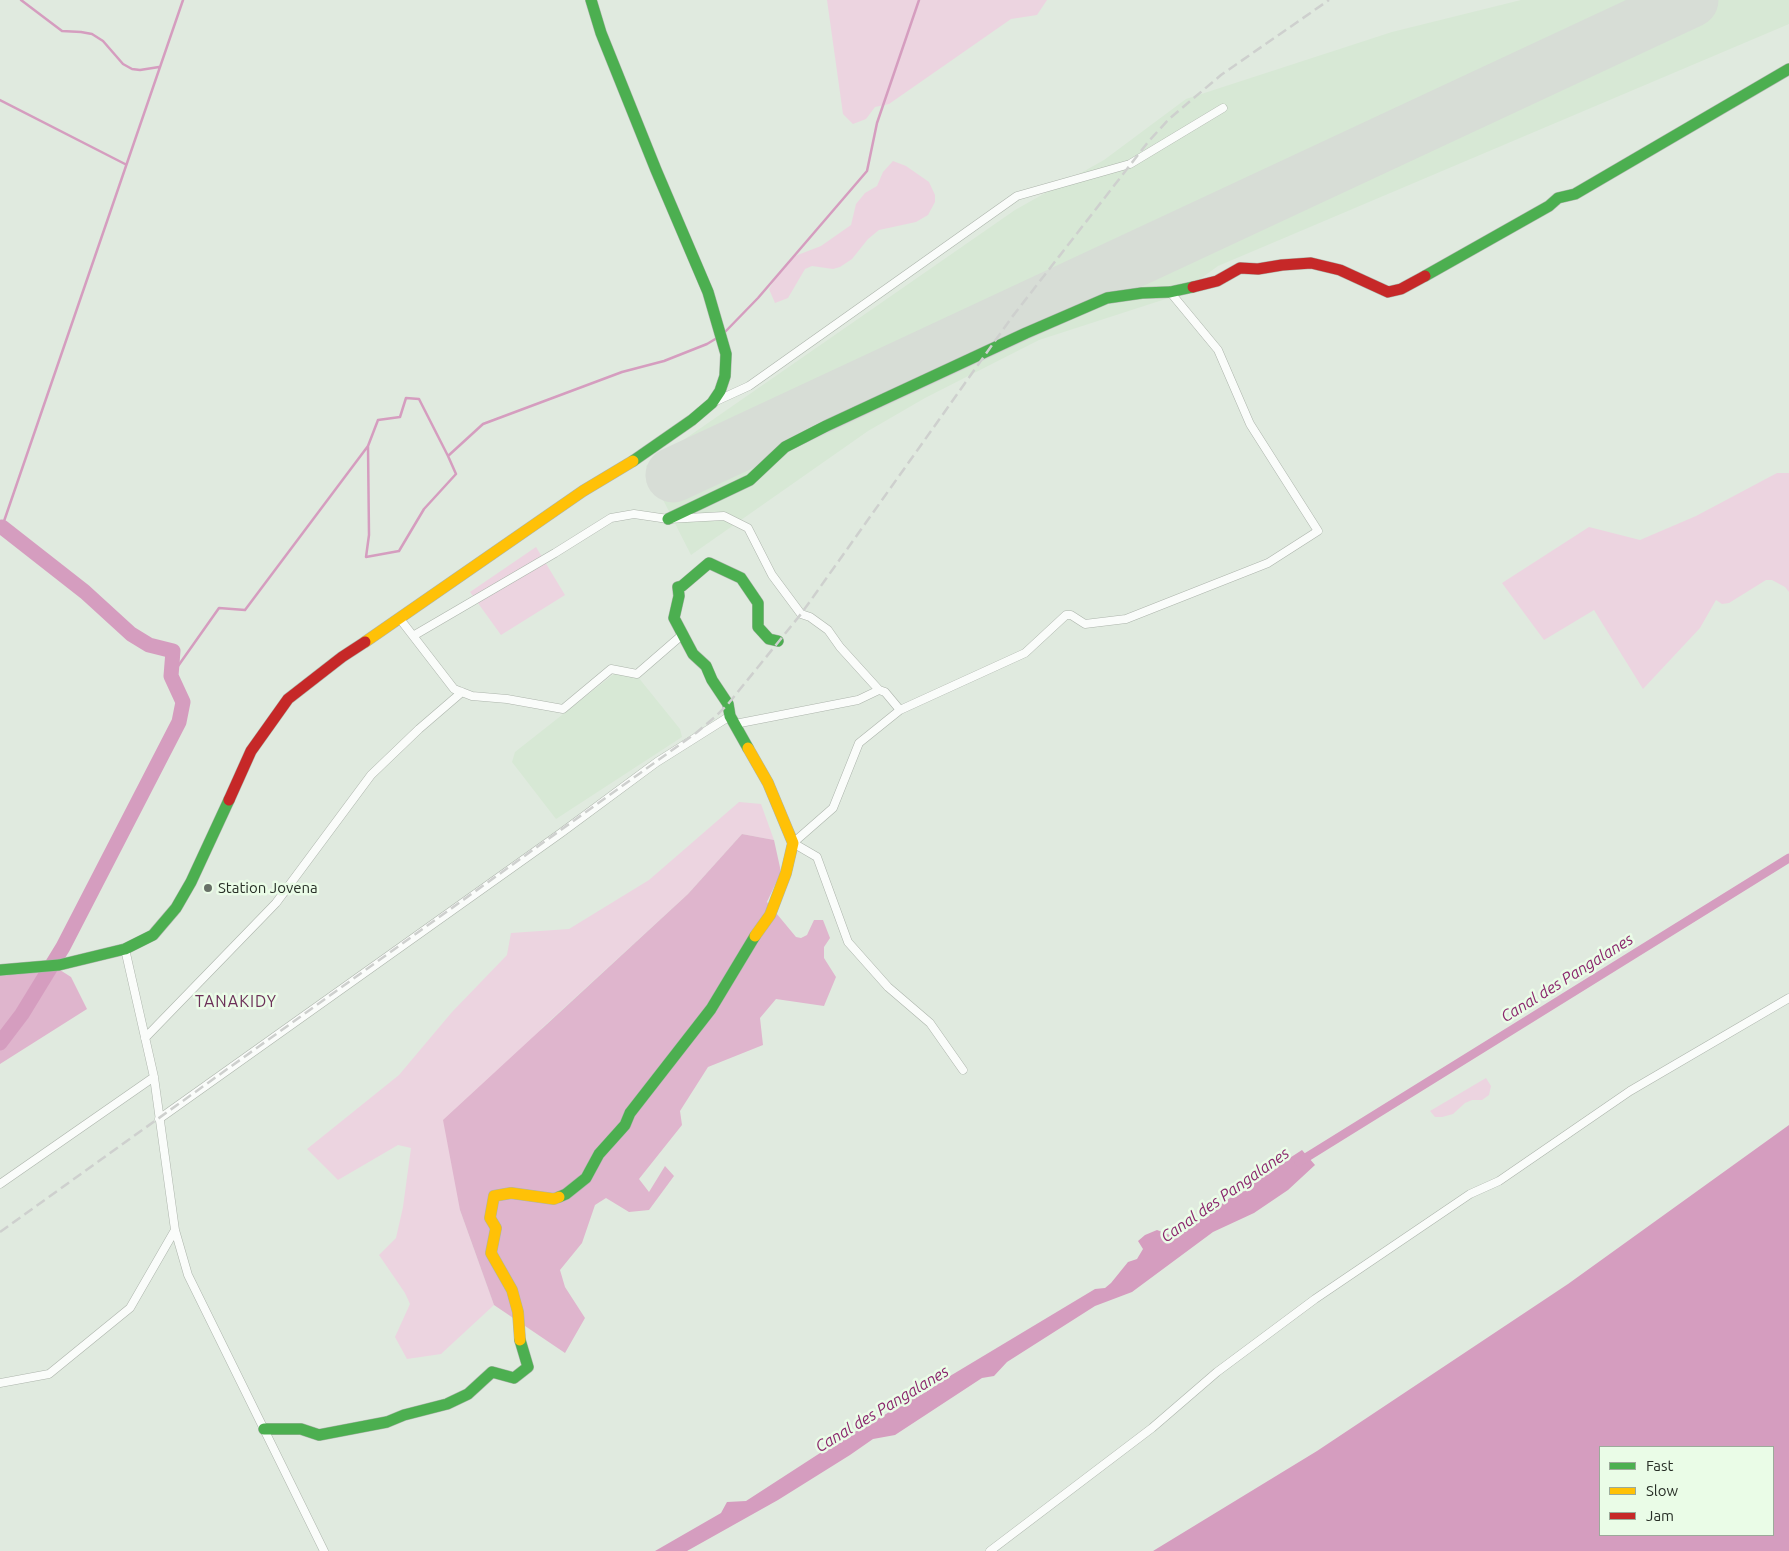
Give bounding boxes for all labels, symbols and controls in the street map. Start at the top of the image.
place label: Station Jovena [218,879,318,897]
marker: Station Jovena [202,882,214,894]
water label: Canal des Pangalanes [1497,930,1637,1026]
district label: TANAKIDY [194,992,278,1012]
water label: Canal des Pangalanes [1157,1143,1293,1247]
water label: Canal des Pangalanes [812,1362,952,1456]
legend [1599,1446,1774,1536]
text: Fast [1646,1457,1673,1474]
text: Slow [1646,1482,1678,1499]
text: Jam [1646,1507,1674,1524]

